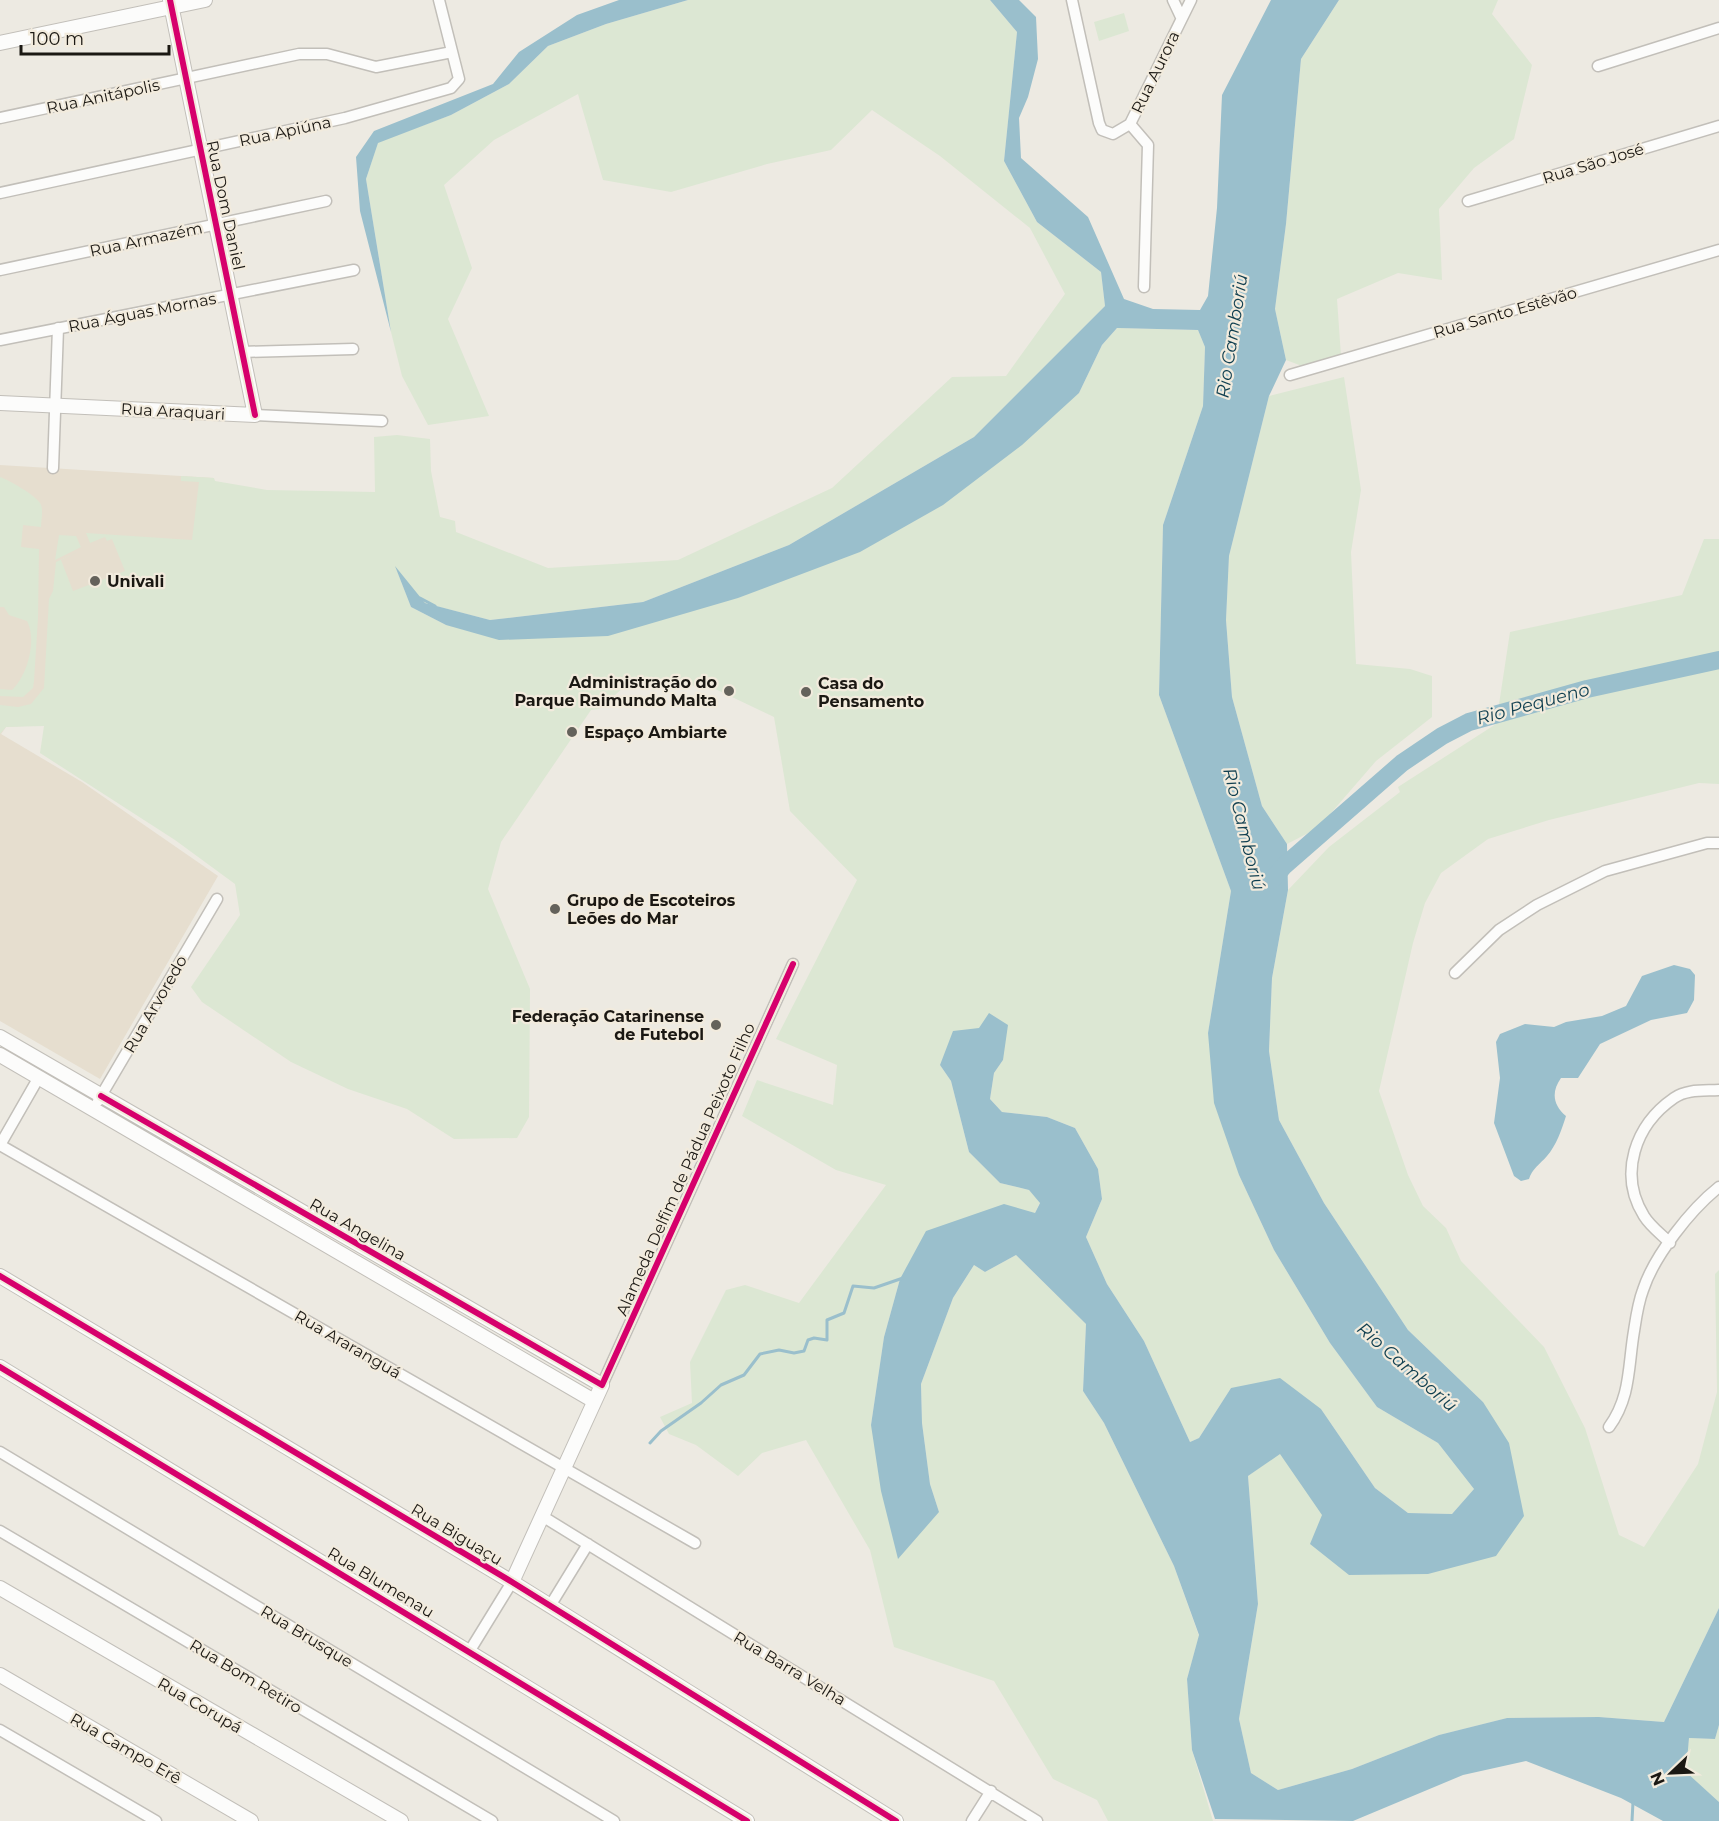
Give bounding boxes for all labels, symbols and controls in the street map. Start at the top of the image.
scale bar [21,18,170,56]
text: 100 m [30,28,84,50]
street label: Rua Aurora [1127,28,1184,117]
street label: Rua Anitápolis [45,75,162,118]
street label: Rua Apiúna [237,112,333,151]
street label: Rua Dom Daniel [202,139,249,272]
street label: Rua São José [1540,139,1646,188]
street label: Rua Armazém [88,218,204,261]
water label: Rio Camboriú [1211,272,1253,400]
street label: Rua Santo Estêvão [1431,283,1579,342]
street label: Rua Águas Mornas [67,289,218,336]
street label: Rua Araquari [120,399,226,424]
place label: Univali [107,572,164,591]
marker: Univali [88,574,102,588]
place label: Administração do Parque Raimundo Malta [514,673,717,710]
place label: Casa do Pensamento [818,674,924,711]
water label: Rio Pequeno [1474,678,1592,730]
marker: Administração do Parque Raimundo Malta [722,684,736,698]
marker: Casa do Pensamento [799,685,813,699]
place label: Espaço Ambiarte [584,723,727,743]
marker: Espaço Ambiarte [565,725,579,739]
water label: Rio Camboriú [1218,766,1270,892]
place label: Grupo de Escoteiros Leões do Mar [567,891,736,928]
marker: Grupo de Escoteiros Leões do Mar [548,902,562,916]
street label: Rua Arvoredo [120,952,191,1056]
place label: Federação Catarinense de Futebol [512,1007,704,1044]
marker: Federação Catarinense de Futebol [709,1018,723,1032]
street label: Alameda Delfim de Pádua Peixoto Filho [612,1020,759,1319]
street label: Rua Angelina [306,1194,409,1265]
street label: Rua Araranguá [291,1306,404,1383]
water label: Rio Camboriú [1353,1318,1461,1416]
street label: Rua Biguaçu [408,1500,506,1569]
street label: Rua Blumenau [324,1543,437,1622]
street label: Rua Brusque [257,1601,356,1671]
street label: Rua Barra Velha [730,1627,849,1709]
street label: Rua Bom Retiro [186,1635,305,1717]
street label: Rua Corupá [154,1674,245,1737]
street label: Rua Campo Erê [67,1709,185,1788]
north arrow [1641,1743,1701,1803]
text: N [1646,1769,1669,1788]

